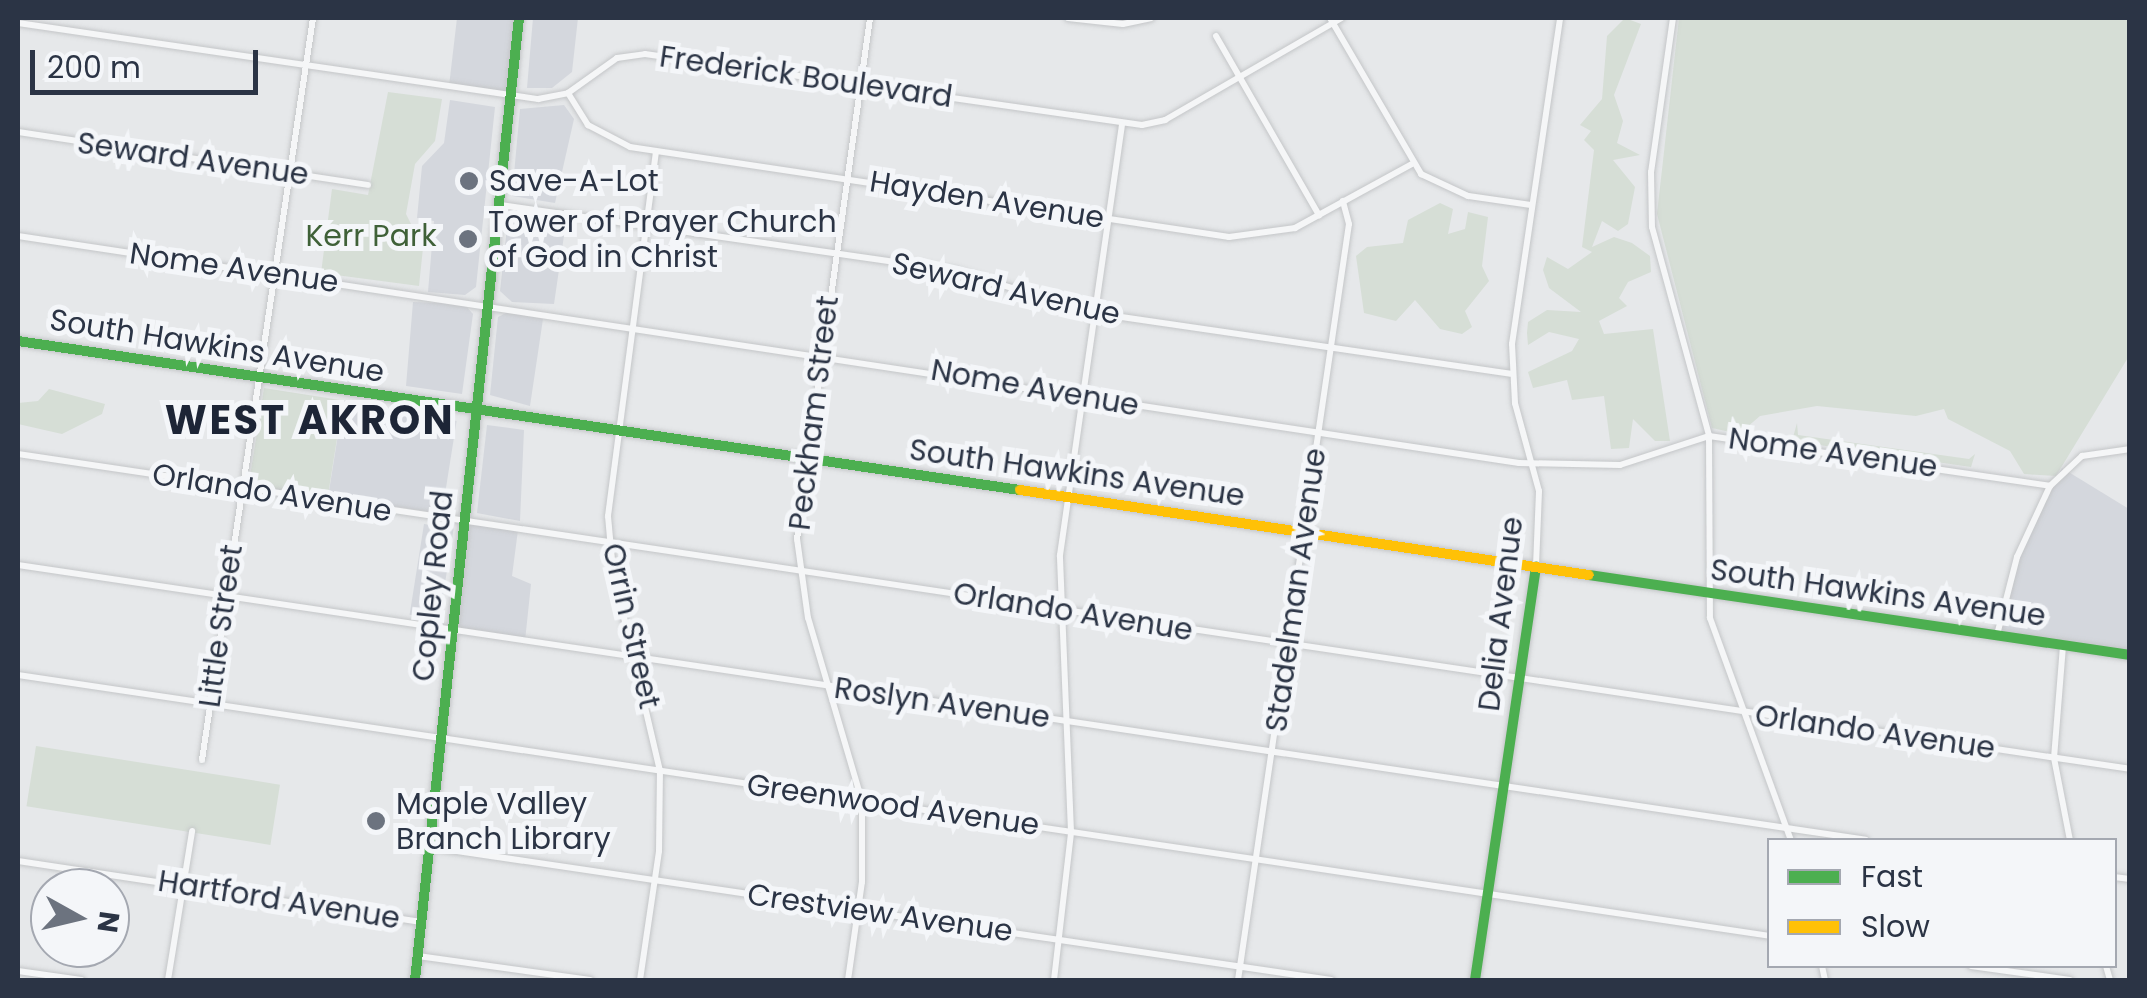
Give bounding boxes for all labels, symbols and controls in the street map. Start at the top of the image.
scale bar [35,30,262,92]
street label: Frederick Boulevard [657,39,955,115]
text: 200 m [47,46,141,89]
street label: Seward Avenue [75,125,311,193]
place label: Save-A-Lot [489,163,659,199]
street label: Hayden Avenue [867,164,1107,236]
marker: Save-A-Lot [458,170,480,192]
place label: Tower of Prayer Church of God in Christ [488,204,837,274]
park label: Kerr Park [305,218,437,254]
marker: Tower of Prayer Church of God in Christ [457,228,479,250]
street label: Nome Avenue [127,236,341,300]
street label: Seward Avenue [888,245,1124,333]
street label: Peckham Street [782,294,846,532]
street label: South Hawkins Avenue [47,302,387,390]
street label: Nome Avenue [928,352,1142,424]
district label: WEST AKRON [165,396,455,444]
street label: Nome Avenue [1726,421,1940,485]
street label: South Hawkins Avenue [907,432,1247,514]
street label: Stadelman Avenue [1258,446,1334,734]
street label: Orlando Avenue [150,456,394,530]
street label: Copley Road [405,489,461,683]
street label: Delia Avenue [1471,515,1531,713]
street label: Orrin Street [595,540,667,712]
street label: Little Street [192,542,250,710]
street label: South Hawkins Avenue [1708,552,2048,634]
street label: Orlando Avenue [951,575,1195,649]
street label: Roslyn Avenue [832,670,1052,736]
street label: Orlando Avenue [1753,697,1997,767]
street label: Greenwood Avenue [744,767,1042,843]
place label: Maple Valley Branch Library [396,786,611,856]
marker: Maple Valley Branch Library [365,810,387,832]
legend [1767,838,2117,968]
text: Fast [1861,855,1923,898]
street label: Hartford Avenue [156,863,402,937]
north arrow [30,868,130,968]
street label: Crestview Avenue [745,877,1015,949]
text: Slow [1861,905,1930,948]
text: N [87,909,129,935]

